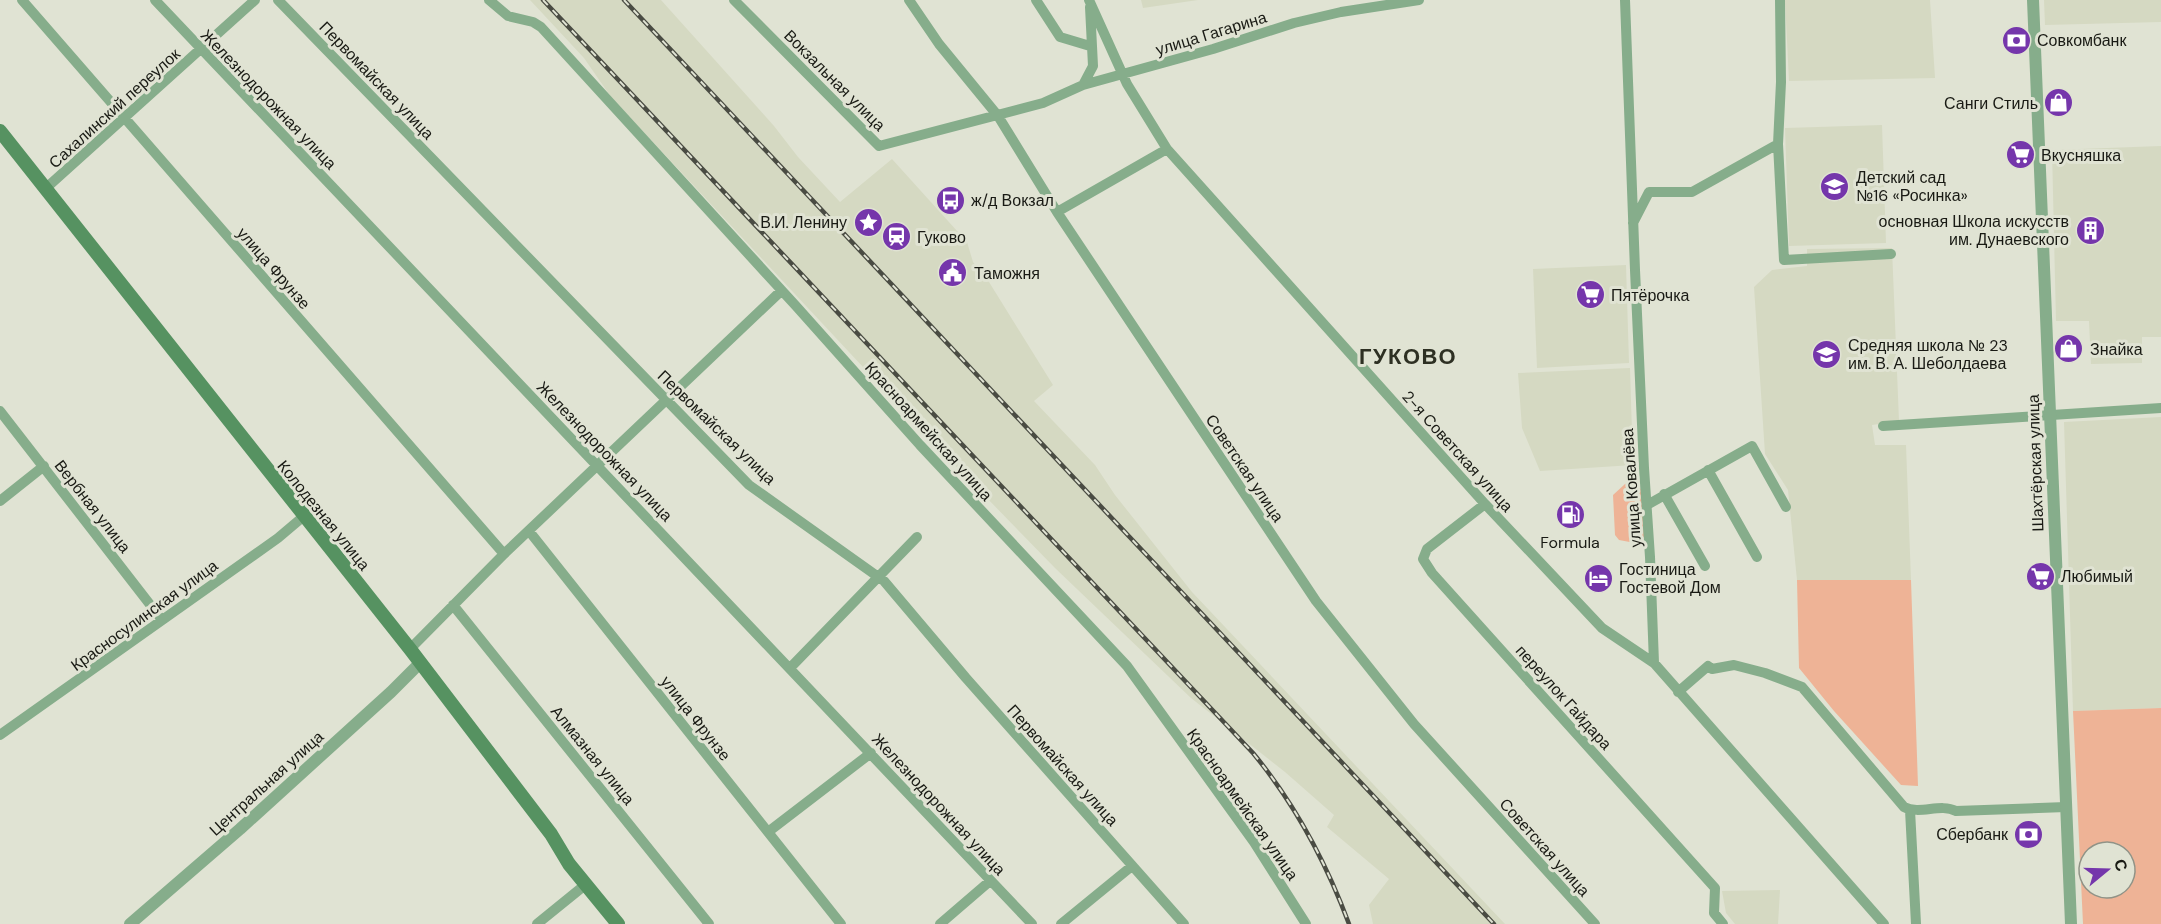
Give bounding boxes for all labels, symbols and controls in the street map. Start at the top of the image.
street label: улица Гагарина [1153,7,1269,60]
street label: Первомайская улица [315,17,439,144]
bank icon: Совкомбанк [2000,24,2032,56]
street label: Железнодорожная улица [196,25,341,174]
street label: Вокзальная улица [779,25,890,136]
place label: Совкомбанк [2037,30,2127,51]
street label: Сахалинский переулок [44,43,185,173]
shop icon: Санги Стиль [2043,87,2075,119]
place label: Санги Стиль [1944,93,2038,114]
supermarket icon: Вкусняшка [2004,139,2036,171]
place label: Вкусняшка [2041,145,2121,166]
place label: Детский сад №16 «Росинка» [1856,167,1968,206]
school or university icon: Детский сад №16 «Росинка» [1819,170,1851,202]
bus stop icon: ж/д Вокзал [934,184,966,216]
place label: ж/д Вокзал [971,190,1054,211]
place icon: В.И. Ленину [852,206,884,238]
place label: основная Школа искусств им. Дунаевского [1879,211,2069,250]
place label: В.И. Ленину [760,212,847,233]
building icon: основная Школа искусств им. Дунаевского [2074,214,2106,246]
station icon: Гуково [880,221,912,253]
street label: улица Фрунзе [232,223,315,314]
place label: Гуково [917,227,966,248]
public building icon: Таможня [937,257,969,289]
place label: Таможня [974,263,1040,284]
supermarket icon: Пятёрочка [1574,279,1606,311]
place label: Пятёрочка [1611,285,1690,306]
shop icon: Знайка [2053,333,2085,365]
place label: Средняя школа № 23 им. В. А. Шеболдаева [1848,335,2008,374]
school or university icon: Средняя школа № 23 им. В. А. Шеболдаева [1811,338,1843,370]
place label: Знайка [2090,339,2143,360]
district label: ГУКОВО [1359,342,1457,371]
street label: Красноармейская улица [860,357,997,506]
street label: Первомайская улица [653,365,780,489]
street label: Железнодорожная улица [532,377,677,526]
street label: 2-я Советская улица [1398,386,1518,516]
street label: Шахтёрская улица [2023,394,2048,532]
street label: Советская улица [1201,410,1288,526]
street label: улица Ковалёва [1617,428,1646,548]
street label: Вербная улица [50,456,136,557]
street label: Колодезная улица [273,456,375,575]
fuel station icon: Formula [1554,498,1586,530]
place label: Formula [1540,532,1600,553]
street label: Красносулинская улица [67,555,222,676]
place label: Гостиница Гостевой Дом [1619,559,1721,598]
supermarket icon: Любимый [2024,560,2056,592]
hotel icon: Гостиница Гостевой Дом [1582,562,1614,594]
place label: Любимый [2061,566,2133,587]
street label: переулок Гайдара [1511,640,1616,754]
street label: улица Фрунзе [656,672,735,765]
street label: Первомайская улица [1002,700,1123,831]
street label: Алмазная улица [546,701,639,809]
street label: Красноармейская улица [1182,724,1303,884]
street label: Центральная улица [205,726,328,840]
street label: Железнодорожная улица [867,729,1010,880]
street label: Советская улица [1495,794,1594,901]
bank icon: Сбербанк [2013,818,2045,850]
place label: Сбербанк [1936,824,2009,845]
north arrow [2077,840,2137,900]
text: С [2109,856,2133,875]

